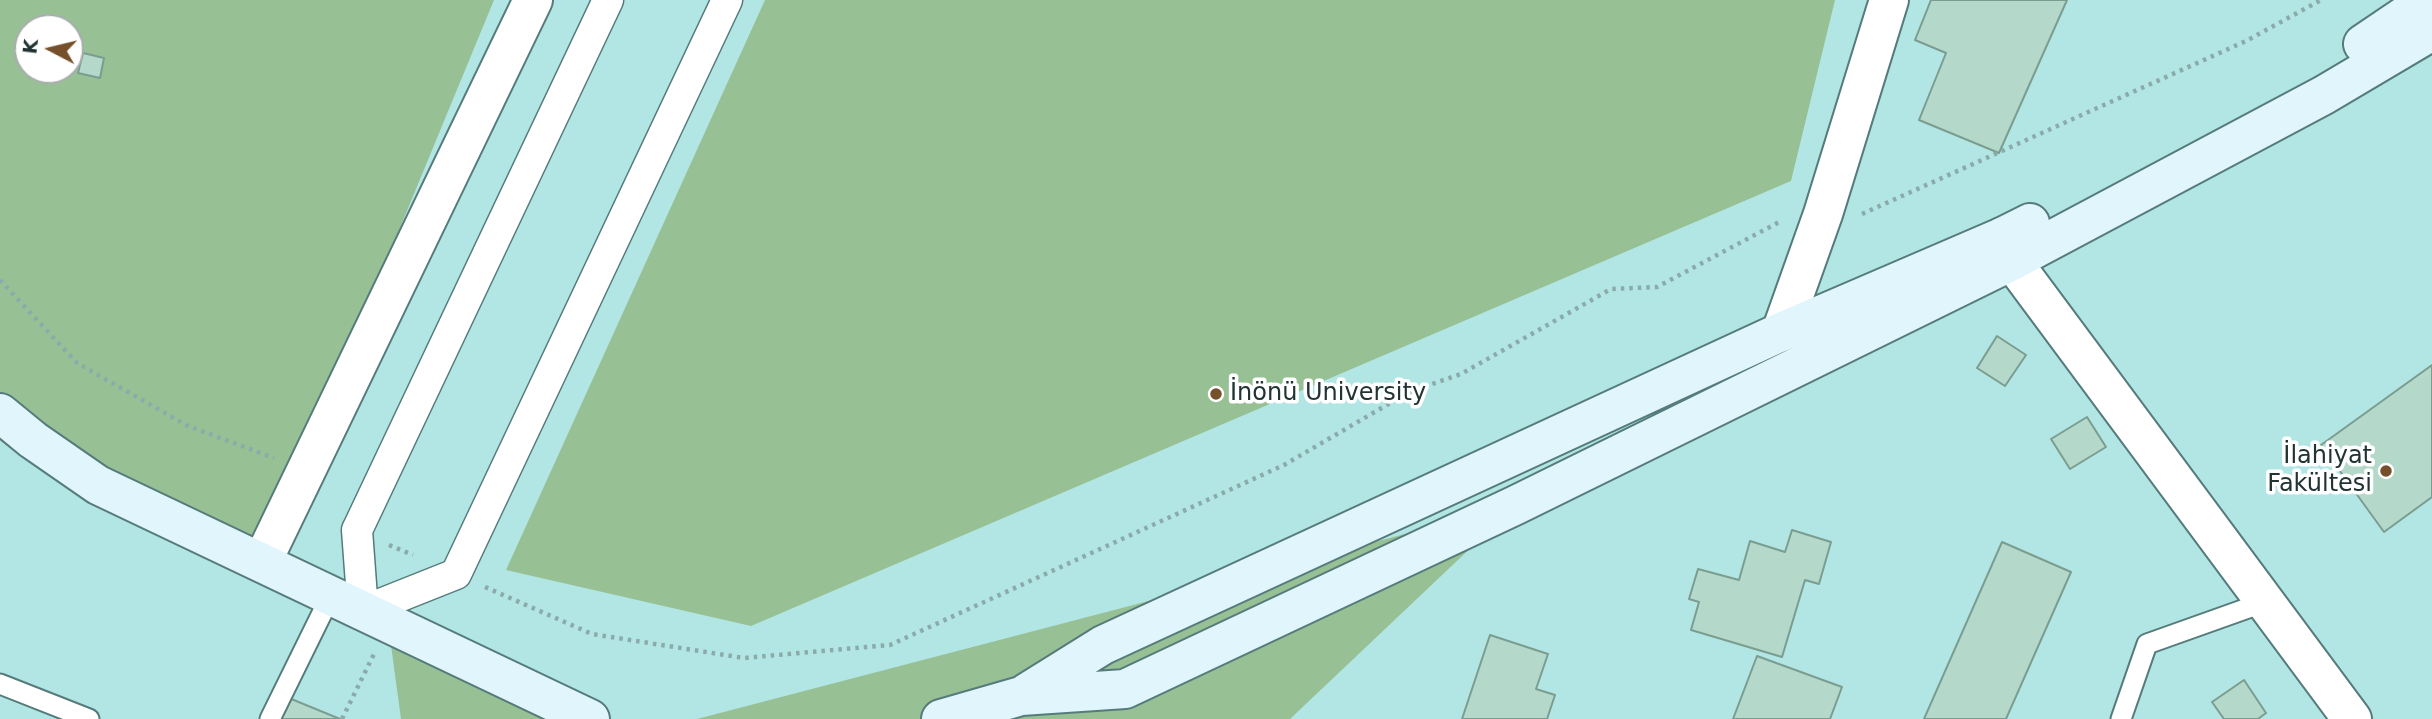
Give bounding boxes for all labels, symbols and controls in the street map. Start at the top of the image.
north arrow [14,14,84,84]
text: K [18,38,42,55]
place label: İnönü University [1230,380,1426,408]
marker: İnönü University [1208,386,1224,402]
place label: İlahiyat Fakültesi [2267,443,2372,499]
marker: İlahiyat Fakültesi [2378,463,2394,479]

